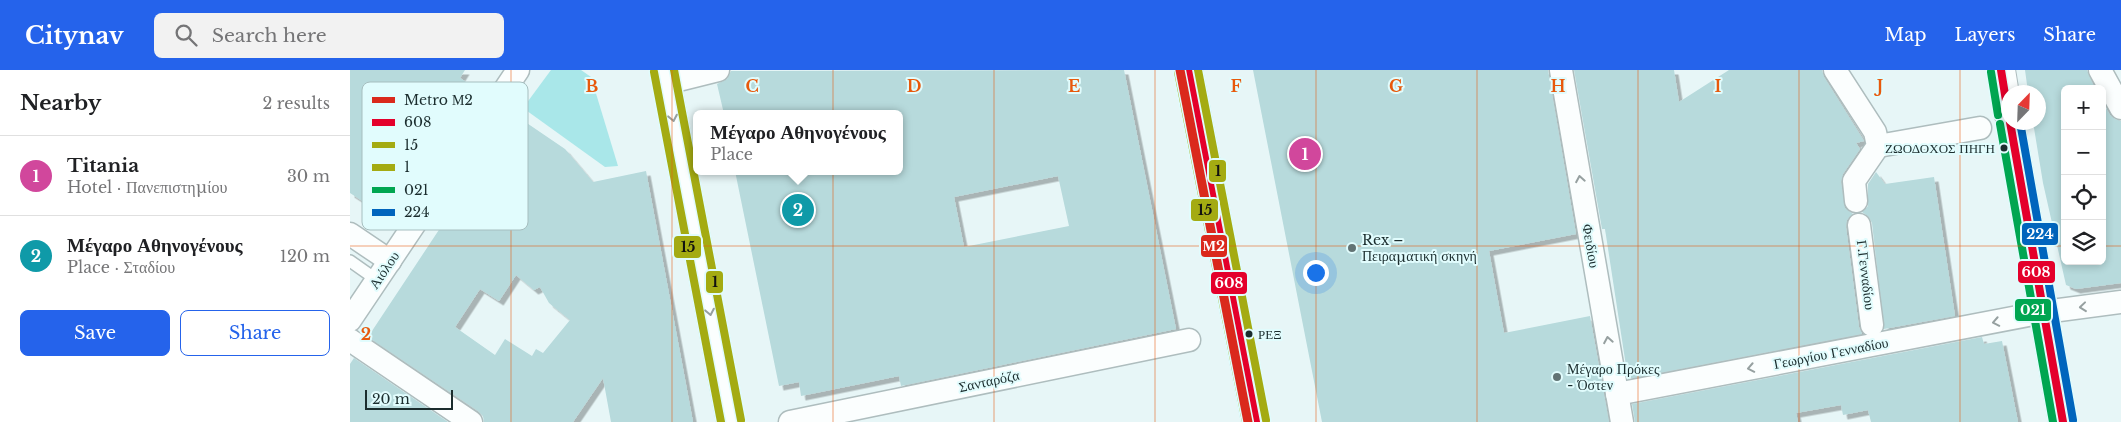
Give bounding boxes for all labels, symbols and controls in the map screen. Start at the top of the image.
search box [154,13,504,58]
text: Citynav [25,21,124,50]
icon: search [172,21,200,49]
text: Search here [212,24,327,47]
text: Map [1885,24,1926,46]
text: Layers [1954,24,2015,46]
text: Share [2043,24,2096,46]
text: B [586,76,599,96]
text: C [745,76,759,96]
text: D [907,76,921,96]
text: E [1068,76,1080,96]
text: F [1230,76,1242,96]
text: G [1389,76,1403,96]
text: H [1550,76,1566,96]
text: I [1715,76,1722,96]
text: J [1874,76,1883,96]
legend [362,82,528,230]
north arrow [2001,85,2046,130]
map controls [2061,85,2106,265]
button: + [2061,85,2106,130]
text: Nearby [20,90,101,116]
text: Metro Μ2 [404,91,473,109]
text: 2 results [262,93,330,113]
popup [693,110,903,175]
text: 608 [404,113,431,131]
one-way arrow [667,113,678,122]
text: Μέγαρο Αθηνογένους [710,121,886,144]
button: − [2061,130,2106,175]
pin: 1 [1289,135,1321,173]
text: 15 [404,136,418,154]
place label: ΖΩΟΔΟΧΟΣ ΠΗΓΗ [1885,140,1995,157]
marker: ΖΩΟΔΟΧΟΣ ΠΗΓΗ [1999,143,2009,153]
text: Place [710,144,753,164]
text: Titania [67,154,139,177]
text: 1 [404,158,410,176]
line badge: 1 [1208,159,1227,183]
text: 1 [1215,162,1221,180]
text: 1 [33,166,39,186]
text: 30 m [287,166,330,186]
one-way arrow [1575,175,1585,184]
button: locate [2061,175,2106,220]
text: Hotel · Πανεπιστημίου [67,177,227,197]
text: 021 [404,181,429,199]
pin: 2 [782,191,814,229]
line badge: 15 [1190,198,1219,222]
text: 15 [1198,201,1212,219]
text: 224 [404,203,429,221]
button: layers [2061,220,2106,265]
line badge: 224 [2021,222,2059,246]
street label: Φειδίου [1578,223,1604,269]
text: 224 [2026,225,2054,243]
place label: Rex – Πειραματική σκηνή [1362,231,1477,265]
text: Μέγαρο Αθηνογένους [67,234,243,257]
line badge: Μ2 [1200,234,1228,258]
line badge: 15 [673,235,702,259]
text: Μ2 [1203,237,1225,255]
text: 15 [681,238,695,256]
street label: Γ.Γενναδίου [1853,239,1879,311]
marker: Rex – Πειραματική σκηνή [1346,242,1358,254]
text: 2 [31,246,41,266]
text: 120 m [280,246,330,266]
street label: Αιόλου [365,248,403,292]
text: Place · Σταδίου [67,257,175,277]
your location [1303,260,1329,286]
line badge: 608 [2017,260,2056,284]
text: 608 [2022,263,2051,281]
line badge: 1 [705,270,724,294]
line badge: 608 [1210,271,1248,295]
text: 1 [712,273,718,291]
text: 608 [1215,274,1244,292]
line badge: 021 [2014,298,2052,322]
text: 021 [2020,301,2046,319]
one-way arrow [2078,301,2086,312]
one-way arrow [705,307,715,316]
button: Save [20,310,170,356]
button: Share [180,310,330,356]
one-way arrow [1992,316,2001,326]
text: 2 [361,324,371,344]
place label: ΡΕΞ [1258,326,1282,343]
marker: ΡΕΞ [1244,329,1254,339]
street label: Γεωργίου Γενναδίου [1772,333,1890,373]
one-way arrow [1603,335,1613,344]
place label: Μέγαρο Πρόκες - Όστεν [1567,360,1660,394]
one-way arrow [1746,363,1755,373]
street label: Σανταρόζα [957,366,1022,396]
marker: Μέγαρο Πρόκες - Όστεν [1551,371,1563,383]
scale bar [365,387,452,410]
text: 20 m [372,390,410,408]

